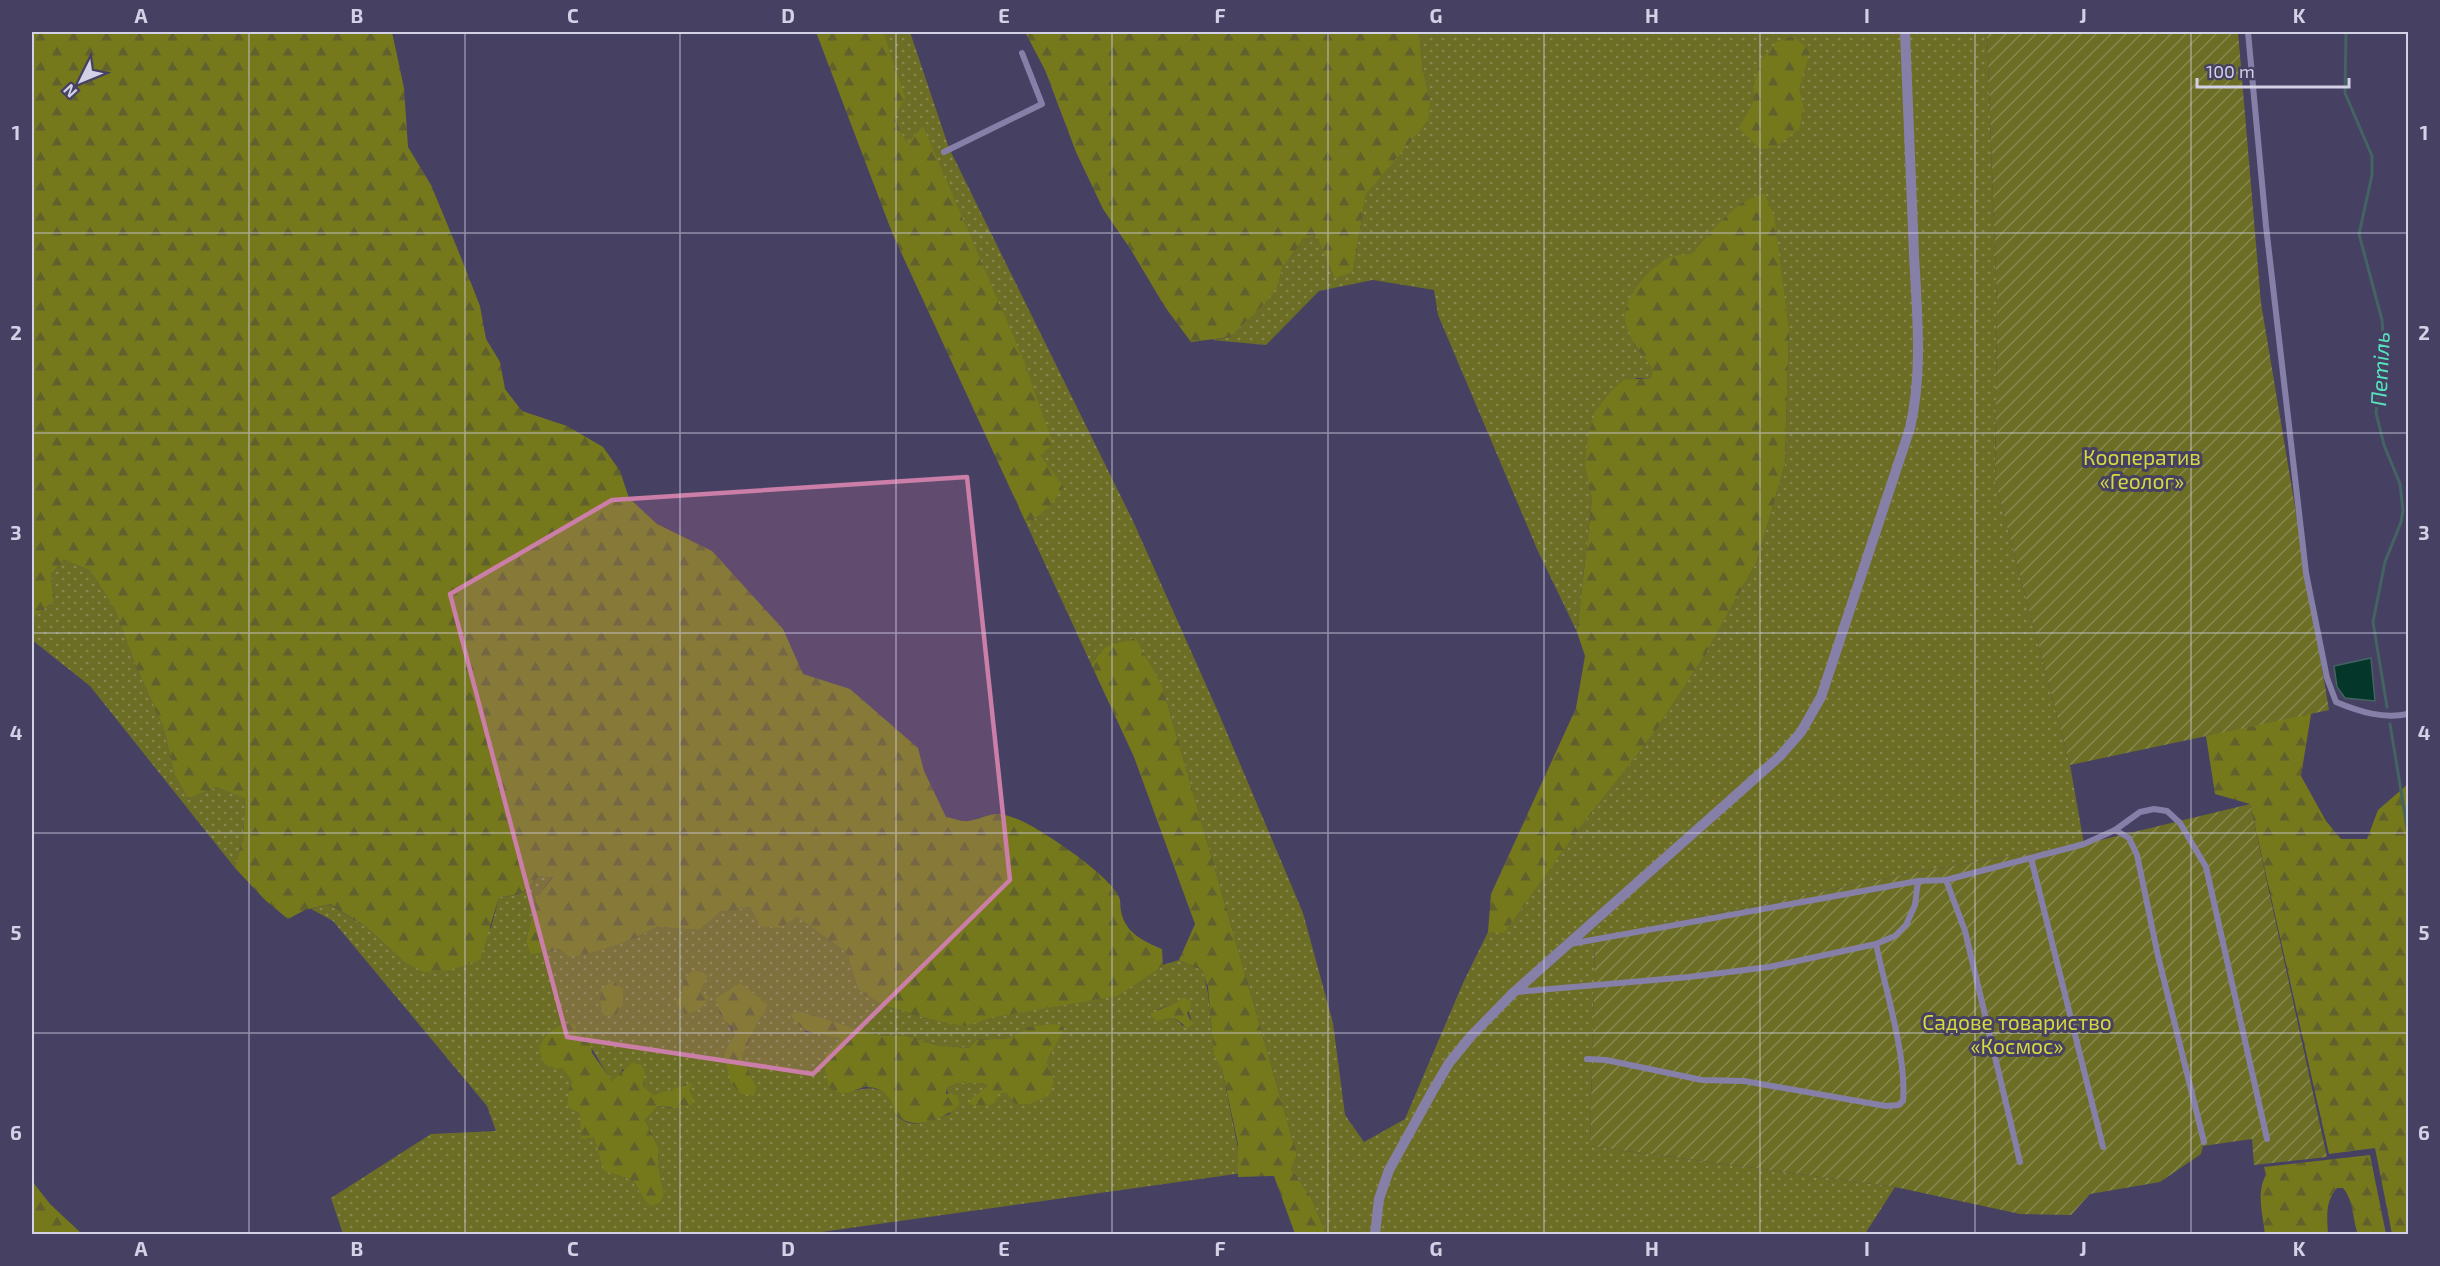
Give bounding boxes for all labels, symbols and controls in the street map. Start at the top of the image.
text: A [134,3,148,27]
text: B [351,3,363,27]
text: C [567,3,579,27]
text: D [781,3,795,27]
text: E [998,3,1010,27]
text: F [1214,3,1226,27]
text: G [1430,3,1442,27]
text: H [1645,3,1659,27]
text: I [1864,3,1870,27]
text: J [2079,3,2087,27]
text: K [2293,3,2306,27]
north arrow [51,51,111,111]
scale bar [2197,51,2348,89]
text: 100 m [2206,60,2255,82]
text: N [59,81,81,102]
text: 1 [12,120,20,144]
text: 1 [2420,120,2428,144]
text: 2 [10,320,22,344]
text: 2 [2418,320,2430,344]
water label: Петіль [2364,331,2394,407]
park label: Кооператив «Геолог» [2083,444,2201,493]
text: 3 [10,520,22,544]
text: 3 [2418,520,2430,544]
text: 4 [10,720,23,744]
text: 4 [2418,720,2431,744]
text: 5 [10,920,22,944]
text: 5 [2418,920,2430,944]
park label: Садове товариство «Космос» [1922,1009,2112,1058]
text: 6 [10,1120,22,1144]
text: 6 [2418,1120,2430,1144]
text: A [134,1236,148,1260]
text: B [351,1236,363,1260]
text: C [567,1236,579,1260]
text: D [781,1236,795,1260]
text: E [998,1236,1010,1260]
text: F [1214,1236,1226,1260]
text: G [1430,1236,1442,1260]
text: H [1645,1236,1659,1260]
text: I [1864,1236,1870,1260]
text: J [2079,1236,2087,1260]
text: K [2293,1236,2306,1260]

